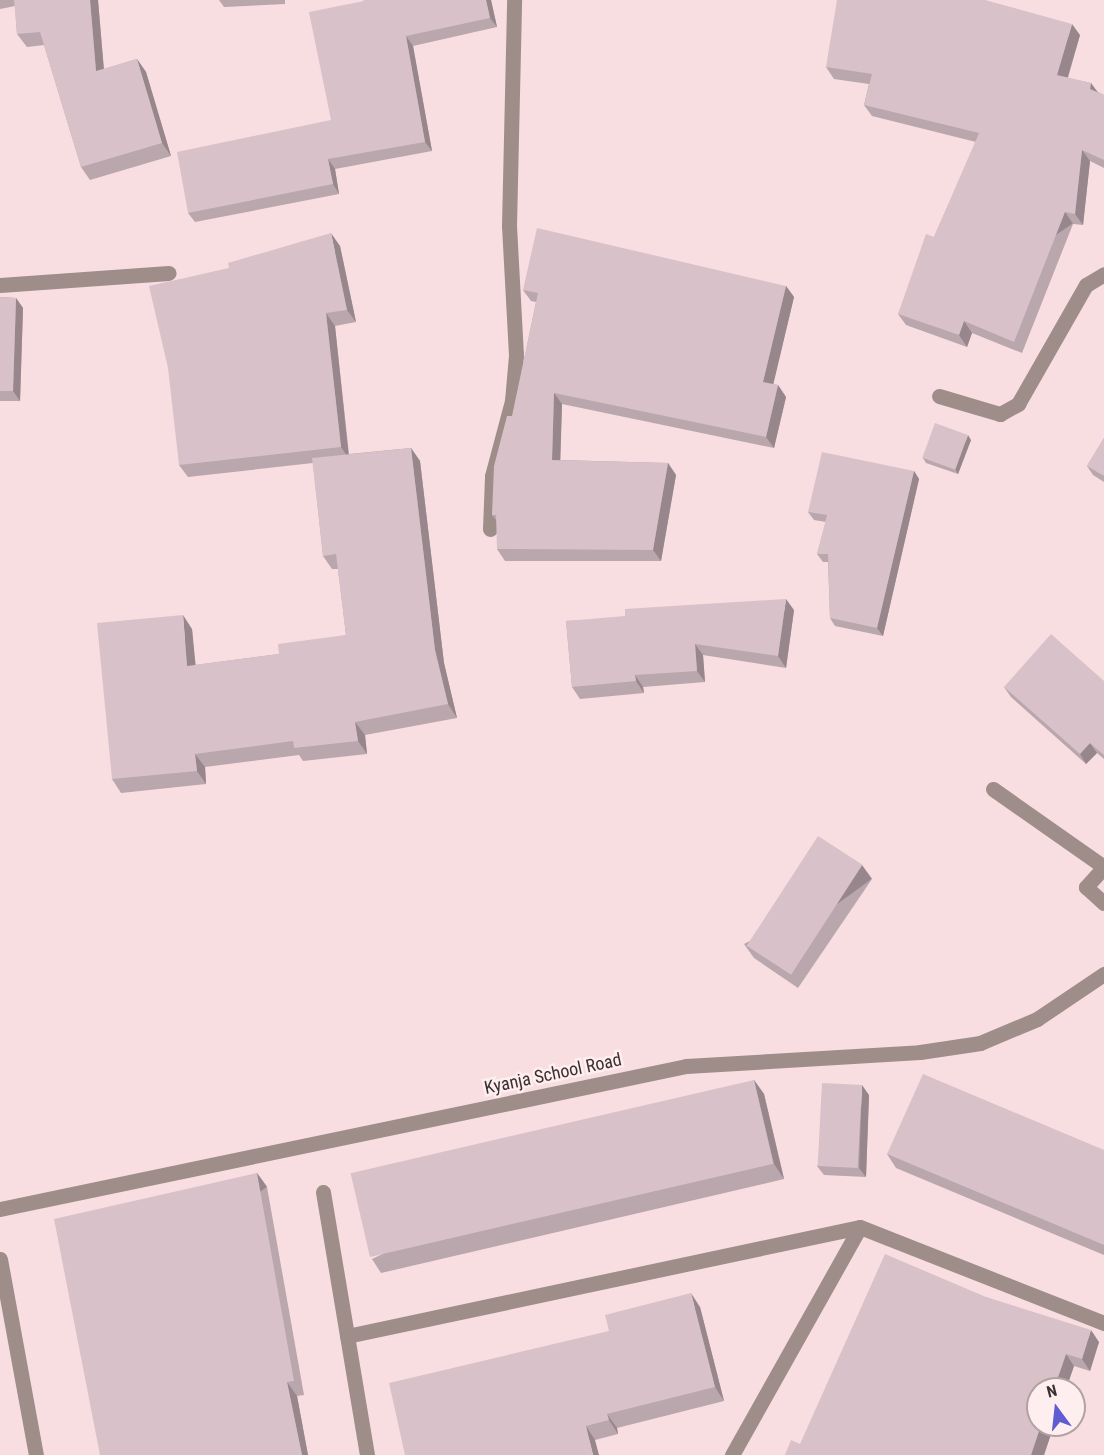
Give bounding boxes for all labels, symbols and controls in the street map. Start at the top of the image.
street label: Kyanja School Road [482,1049,624,1099]
north arrow [1026,1377,1086,1437]
text: N [1045,1381,1059,1402]

